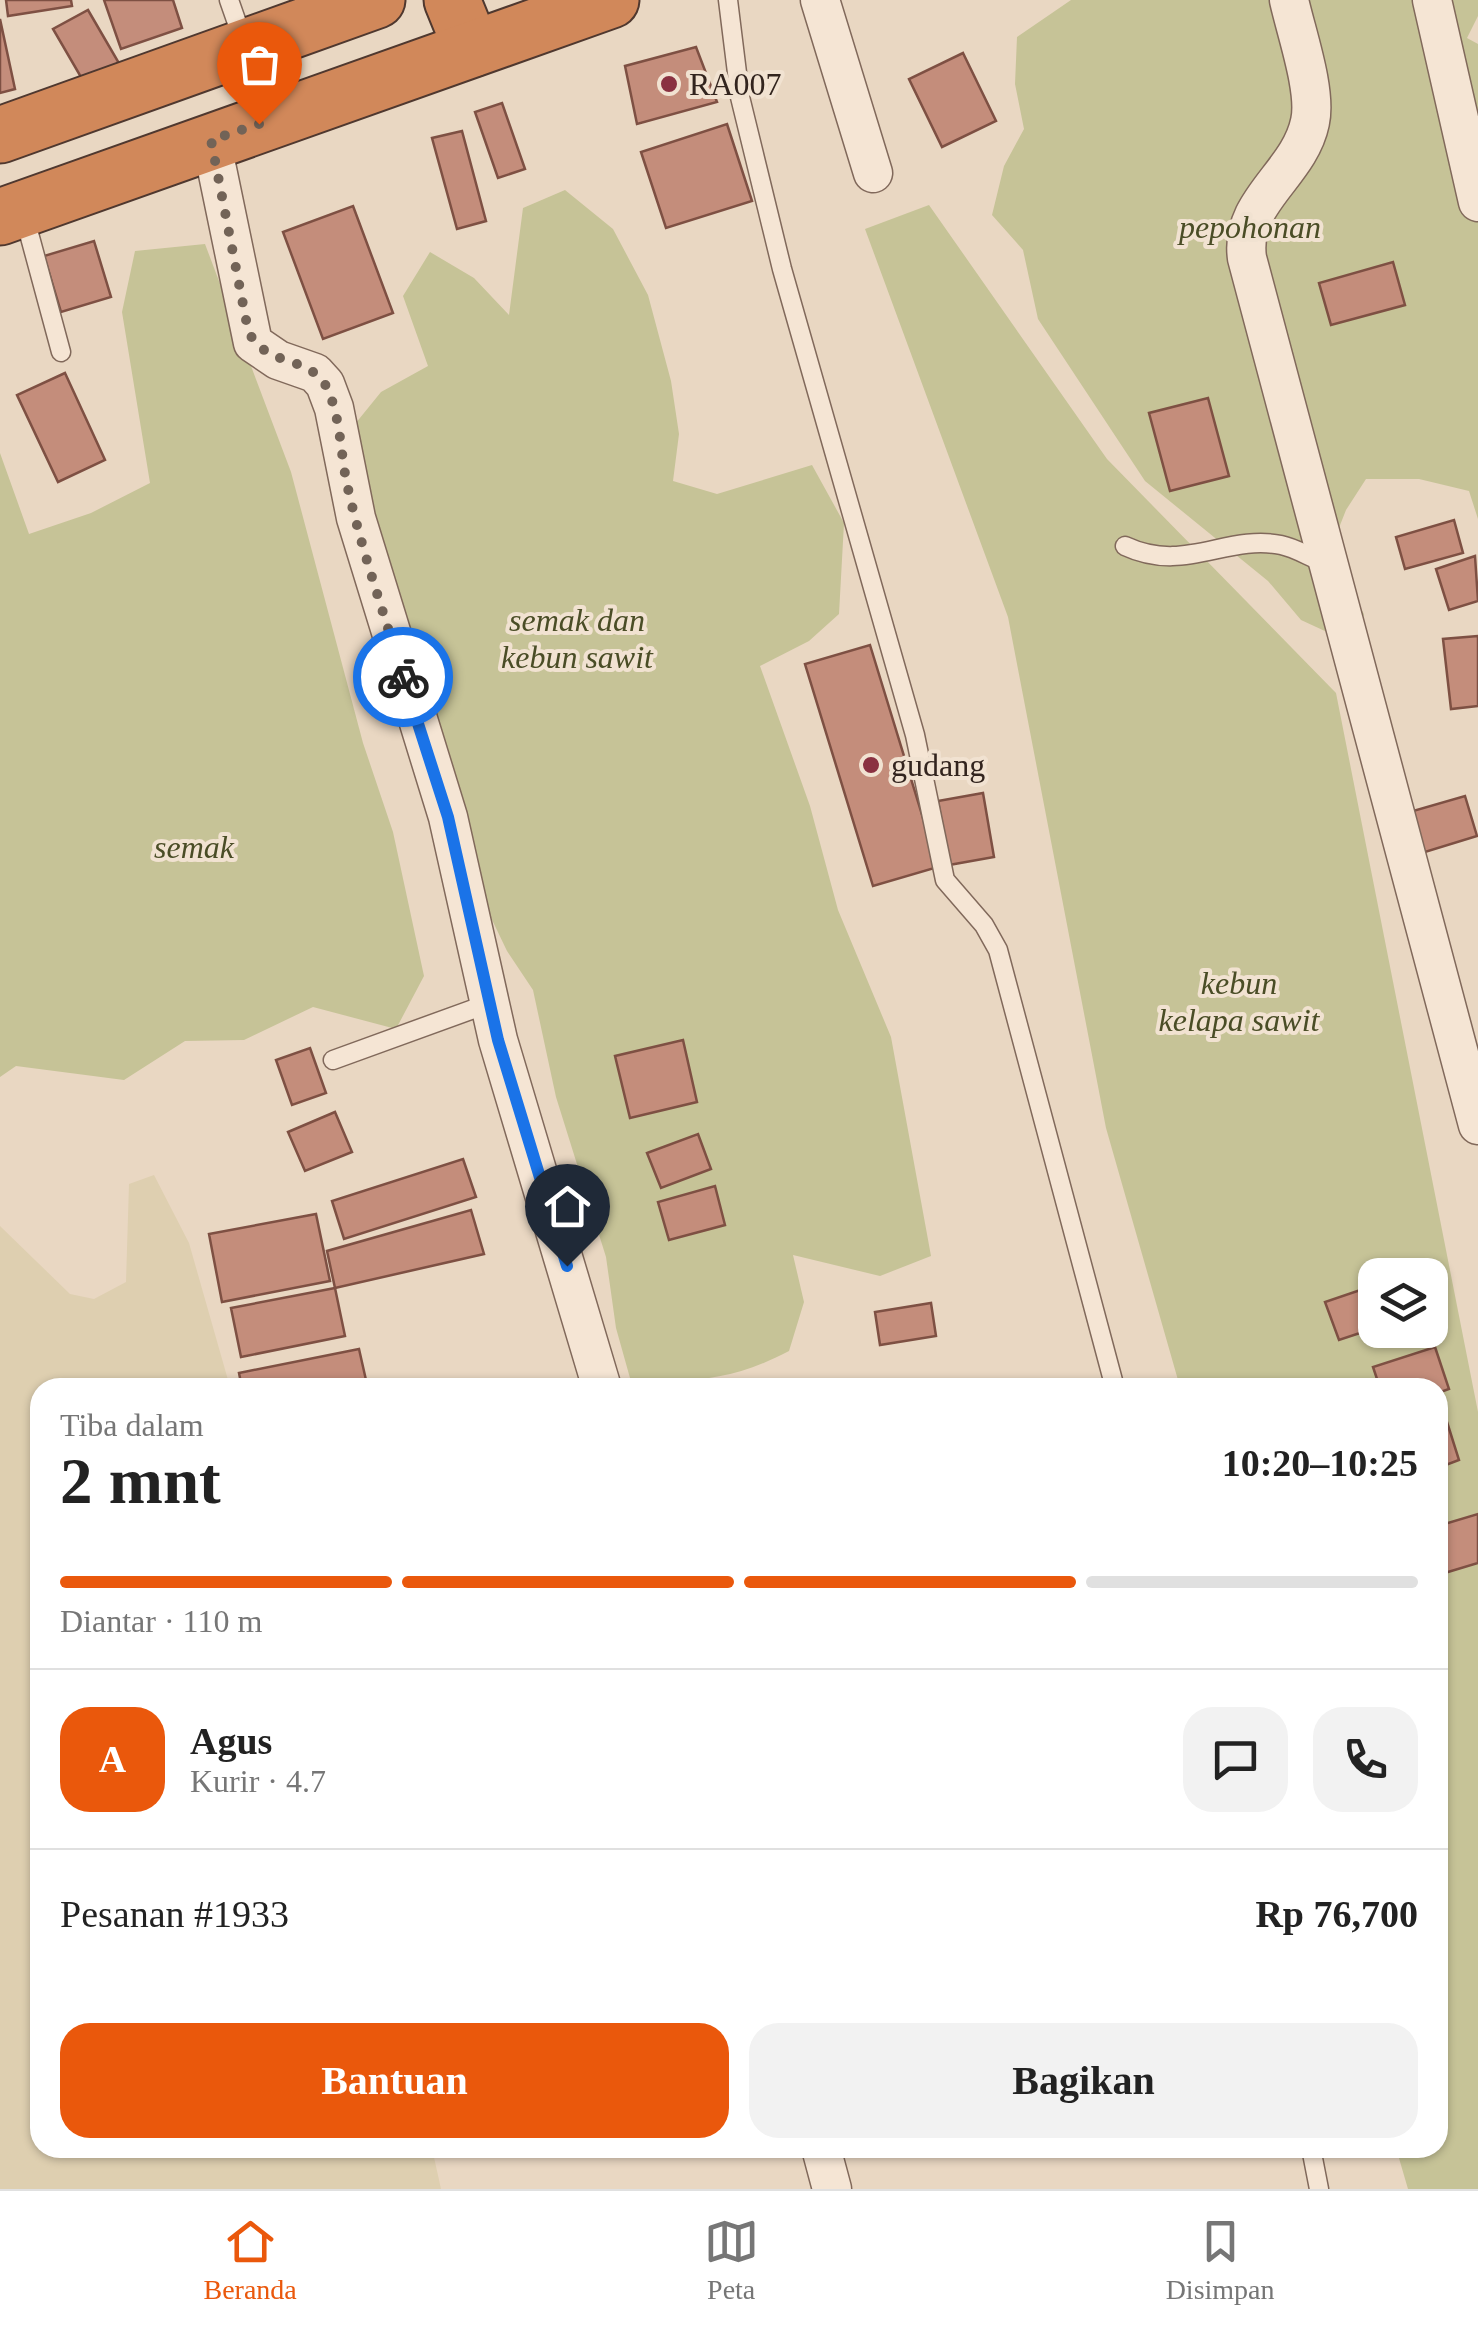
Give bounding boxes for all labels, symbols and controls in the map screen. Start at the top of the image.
pin [217,22,302,125]
icon: bag [232,37,287,92]
place label: RA007 [689,66,781,102]
marker: RA007 [658,73,680,95]
park label: pepohonan [1177,209,1321,245]
park label: semak dan kebun sawit [501,602,654,675]
courier [353,627,453,727]
icon: bike [376,650,431,705]
place label: gudang [891,747,985,783]
marker: gudang [860,754,882,776]
park label: semak [154,829,235,865]
park label: kebun kelapa sawit [1159,965,1321,1038]
pin [525,1164,610,1267]
icon: home [540,1179,595,1234]
map controls [1358,1258,1448,1348]
button: layers [1358,1258,1448,1348]
text: Tiba dalam [60,1407,204,1443]
text: 10:20–10:25 [1222,1442,1418,1484]
text: 2 mnt [60,1445,221,1517]
text: Diantar · 110 m [60,1603,262,1639]
button: chat [1183,1707,1288,1812]
button: phone [1313,1707,1418,1812]
text: Agus [190,1720,272,1762]
text: A [99,1738,126,1780]
text: Kurir · 4.7 [190,1763,326,1799]
text: Pesanan #1933 [60,1893,289,1935]
text: Rp 76,700 [1255,1893,1418,1935]
button: Bantuan [60,2023,729,2138]
button: Bagikan [749,2023,1418,2138]
tab: Beranda [203,2214,297,2306]
tab: Peta [704,2214,759,2306]
tab: Disimpan [1166,2214,1275,2306]

